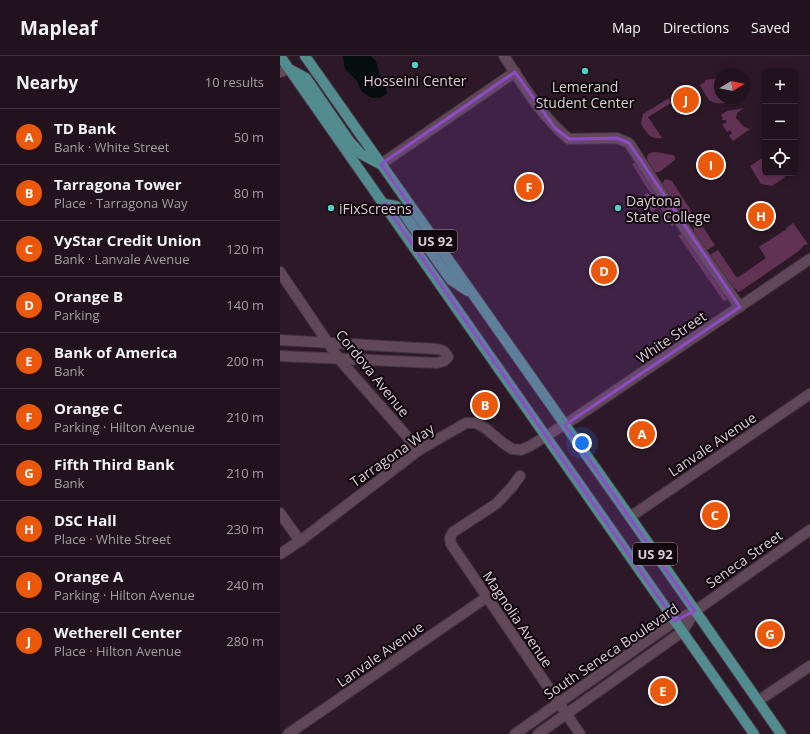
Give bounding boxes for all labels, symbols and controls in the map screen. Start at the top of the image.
text: Mapleaf [20,15,97,41]
text: Map [612,18,641,37]
text: Directions [663,18,729,37]
text: Saved [751,18,790,37]
marker: Hosseini Center [410,60,420,70]
marker: Lemerand Student Center [580,66,590,76]
north arrow [714,68,750,104]
map controls [762,68,798,176]
button: + [762,68,798,104]
text: Nearby [16,71,78,94]
place label: Hosseini Center [363,71,467,90]
text: 10 results [205,73,264,91]
place label: Lemerand Student Center [536,77,635,112]
pin: J [673,85,699,115]
button: − [762,104,798,140]
text: TD Bank [54,118,116,138]
text: A [25,128,33,146]
text: 50 m [234,128,264,146]
text: Bank · White Street [54,138,169,156]
button: locate [762,140,798,176]
pin: I [698,150,724,180]
pin: F [516,172,542,202]
text: Tarragona Tower [54,174,182,194]
text: B [25,184,33,202]
text: 80 m [234,184,264,202]
place label: Daytona State College [626,191,711,226]
text: Place · Tarragona Way [54,194,187,212]
place label: iFixScreens [339,199,412,218]
pin: H [748,201,774,231]
marker: iFixScreens [326,203,336,213]
marker: Daytona State College [613,203,623,213]
text: VyStar Credit Union [54,230,201,250]
road number: US 92 [413,230,457,252]
text: C [25,240,33,258]
text: 120 m [226,240,264,258]
text: Bank · Lanvale Avenue [54,250,190,268]
pin: D [591,256,617,286]
text: Orange B [54,286,123,306]
text: D [24,296,34,314]
text: 140 m [226,296,264,314]
text: Parking [54,306,100,324]
street label: White Street [632,307,710,367]
street label: Cordova Avenue [332,325,414,421]
text: Bank of America [54,342,177,362]
text: E [25,352,33,370]
text: 200 m [226,352,264,370]
text: Bank [54,362,84,380]
pin: B [472,390,498,420]
text: Orange C [54,398,122,418]
street label: Lanvale Avenue [664,407,760,480]
text: F [25,408,33,426]
text: 210 m [226,408,264,426]
text: Parking · Hilton Avenue [54,418,195,436]
street label: Tarragona Way [346,418,439,491]
pin: A [629,419,655,449]
your location [572,433,592,453]
text: Fifth Third Bank [54,454,175,474]
text: G [24,464,34,482]
text: 210 m [226,464,264,482]
text: Bank [54,474,84,492]
pin: C [702,500,728,530]
text: DSC Hall [54,510,117,530]
text: H [24,520,34,538]
text: 230 m [226,520,264,538]
street label: Seneca Street [702,526,786,592]
text: Place · White Street [54,530,171,548]
road number: US 92 [633,543,677,565]
text: Orange A [54,566,123,586]
street label: Magnolia Avenue [479,567,557,671]
text: I [27,576,31,594]
text: 240 m [226,576,264,594]
text: Parking · Hilton Avenue [54,586,195,604]
street label: South Seneca Boulevard [540,599,682,703]
street label: Lanvale Avenue [333,617,427,691]
pin: G [757,619,783,649]
text: Wetherell Center [54,622,182,642]
text: J [27,632,31,650]
text: 280 m [226,632,264,650]
text: Place · Hilton Avenue [54,642,181,660]
pin: E [650,676,676,706]

